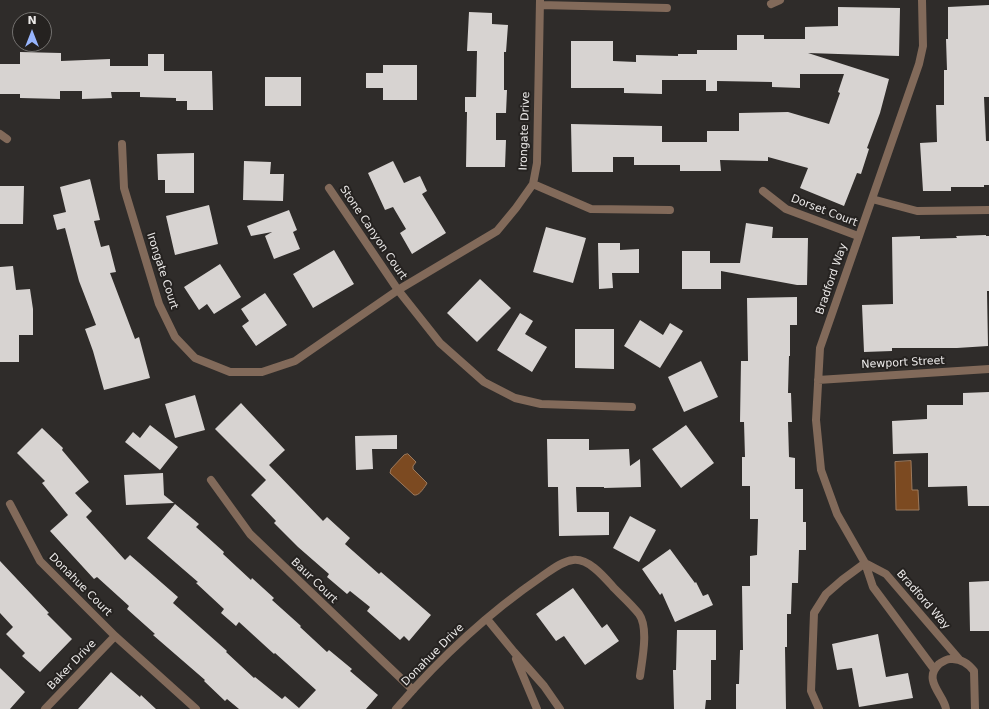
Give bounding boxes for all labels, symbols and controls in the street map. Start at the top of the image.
north arrow [12,12,52,52]
text: N [27,14,37,27]
street label: Irongate Drive [517,91,533,171]
street label: Stone Canyon Court [337,183,409,283]
street label: Dorset Court [789,192,859,230]
street label: Irongate Court [143,231,181,311]
street label: Bradford Way [814,242,850,316]
street label: Newport Street [861,354,945,372]
street label: Donahue Court [46,551,114,619]
street label: Baur Court [288,556,340,606]
street label: Bradford Way [894,568,952,632]
street label: Donahue Drive [399,621,467,689]
street label: Baker Drive [45,637,99,693]

